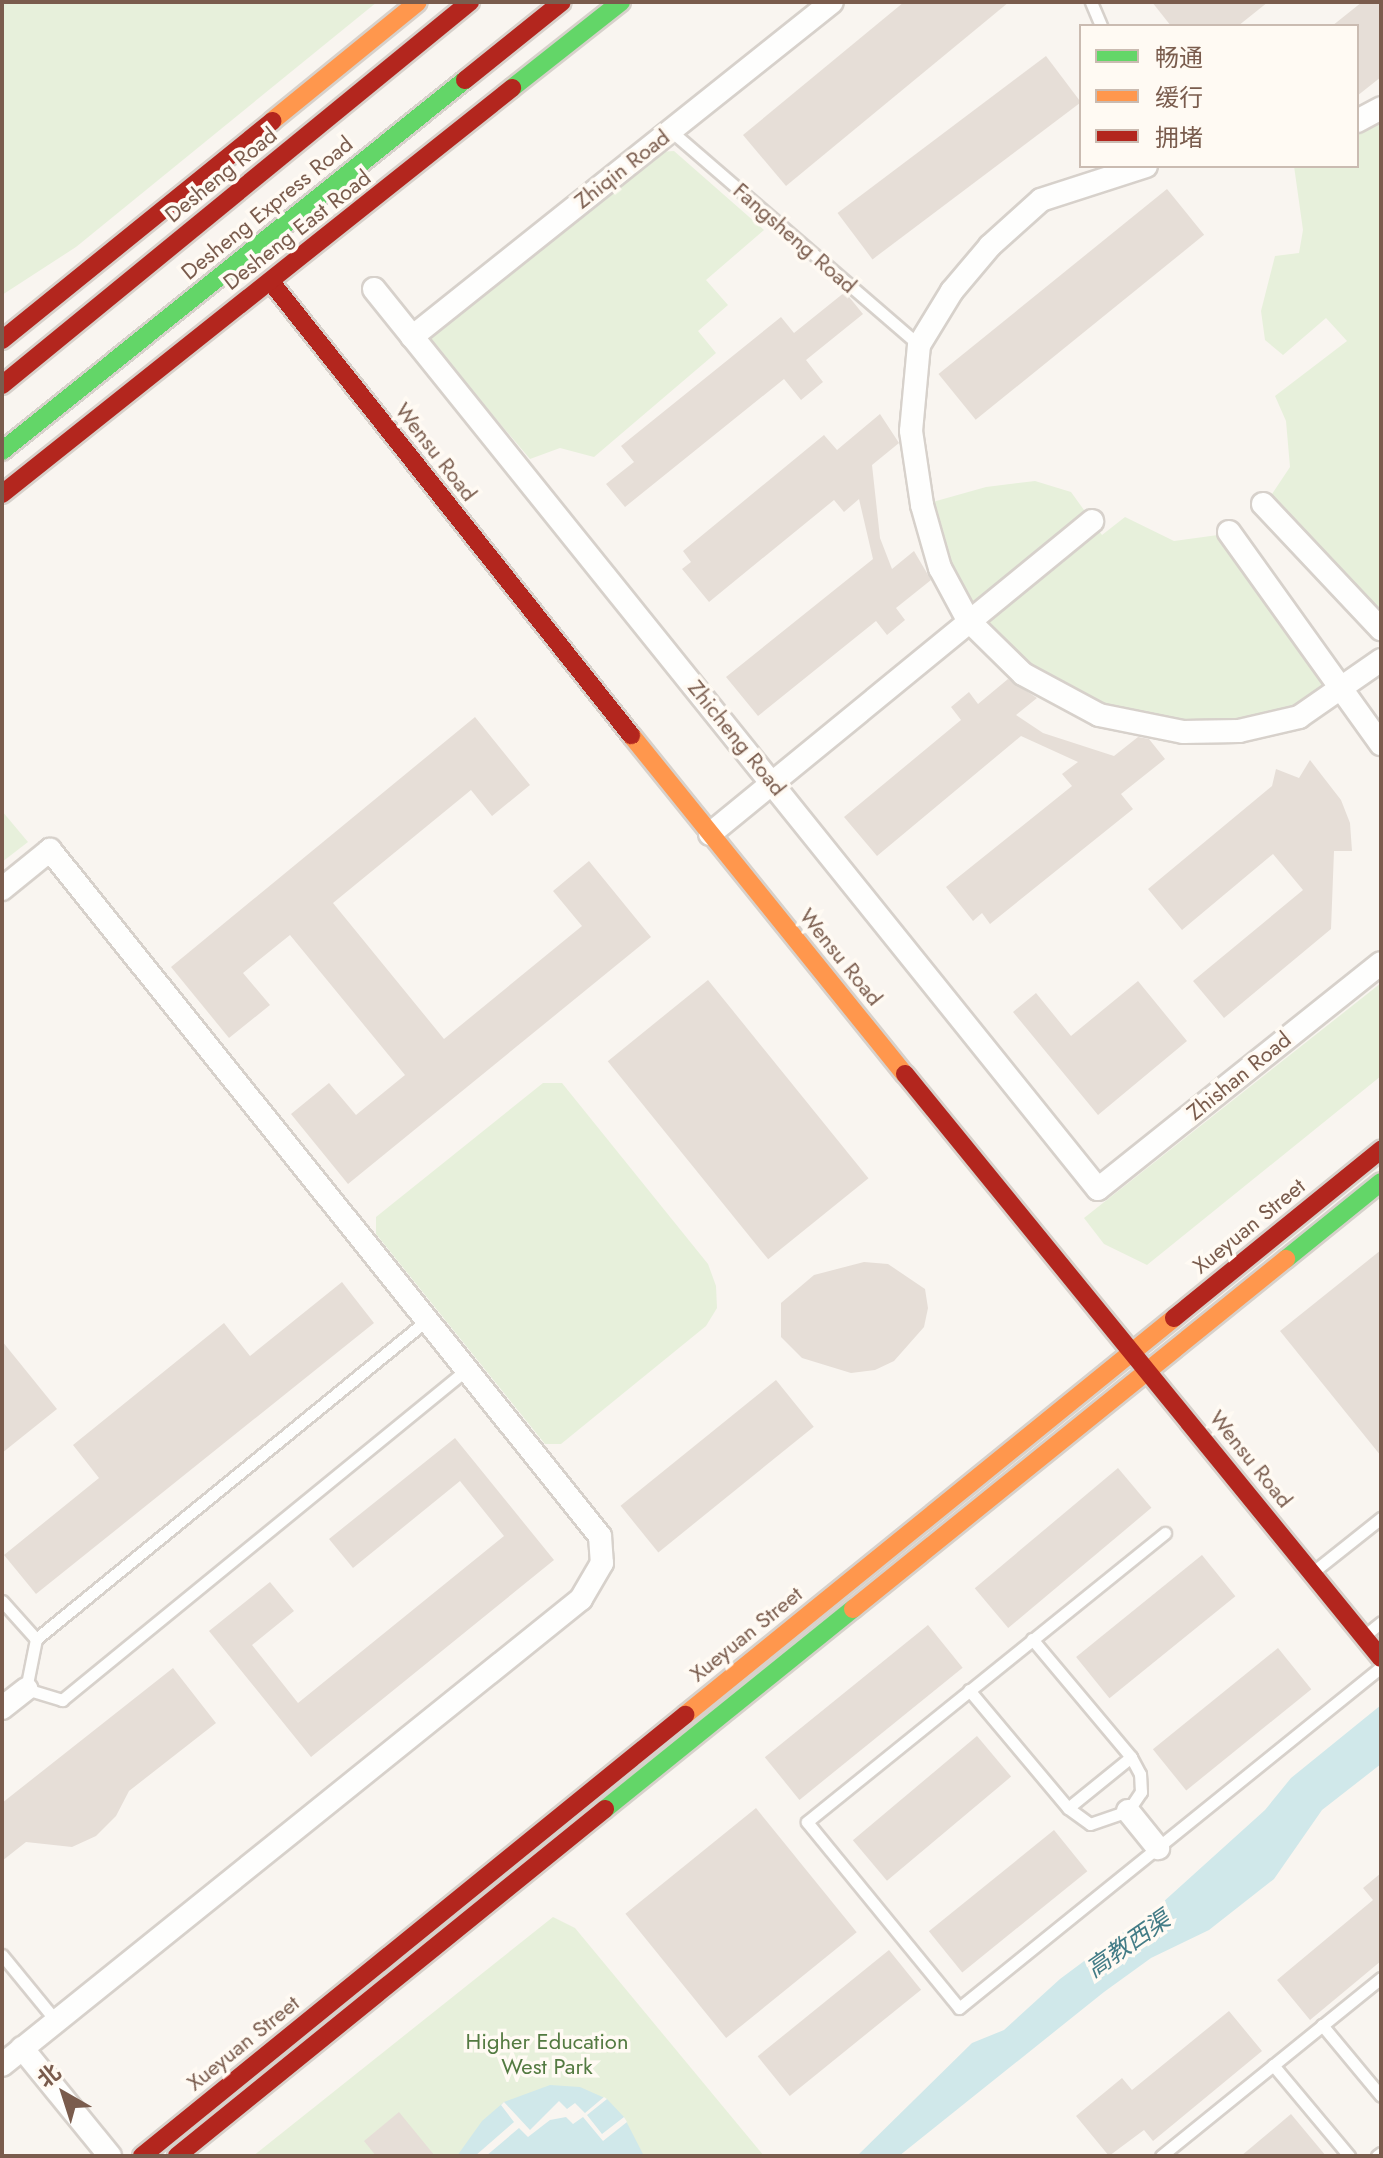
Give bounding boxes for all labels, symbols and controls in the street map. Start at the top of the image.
legend [1079,24,1359,168]
text: 畅通 [1155,40,1203,75]
text: 缓行 [1155,80,1203,115]
text: 拥堵 [1155,120,1203,155]
street label: Desheng Road [160,122,282,228]
street label: Zhiqin Road [569,124,675,214]
street label: Desheng Express Road [176,131,358,285]
street label: Desheng East Road [218,164,376,296]
street label: Fangsheng Road [728,177,862,299]
street label: Wensu Road [389,398,483,506]
street label: Zhicheng Road [682,675,792,801]
street label: Wensu Road [794,903,888,1011]
street label: Zhishan Road [1182,1026,1296,1126]
street label: Xueyuan Street [1188,1173,1310,1279]
street label: Wensu Road [1204,1405,1298,1513]
street label: Xueyuan Street [685,1581,807,1687]
water label: 高教西渠 [1080,1905,1176,1983]
street label: Xueyuan Street [182,1990,304,2096]
park label: Higher Education West Park [466,2028,628,2080]
north arrow [24,2054,104,2134]
text: 北 [30,2056,68,2095]

